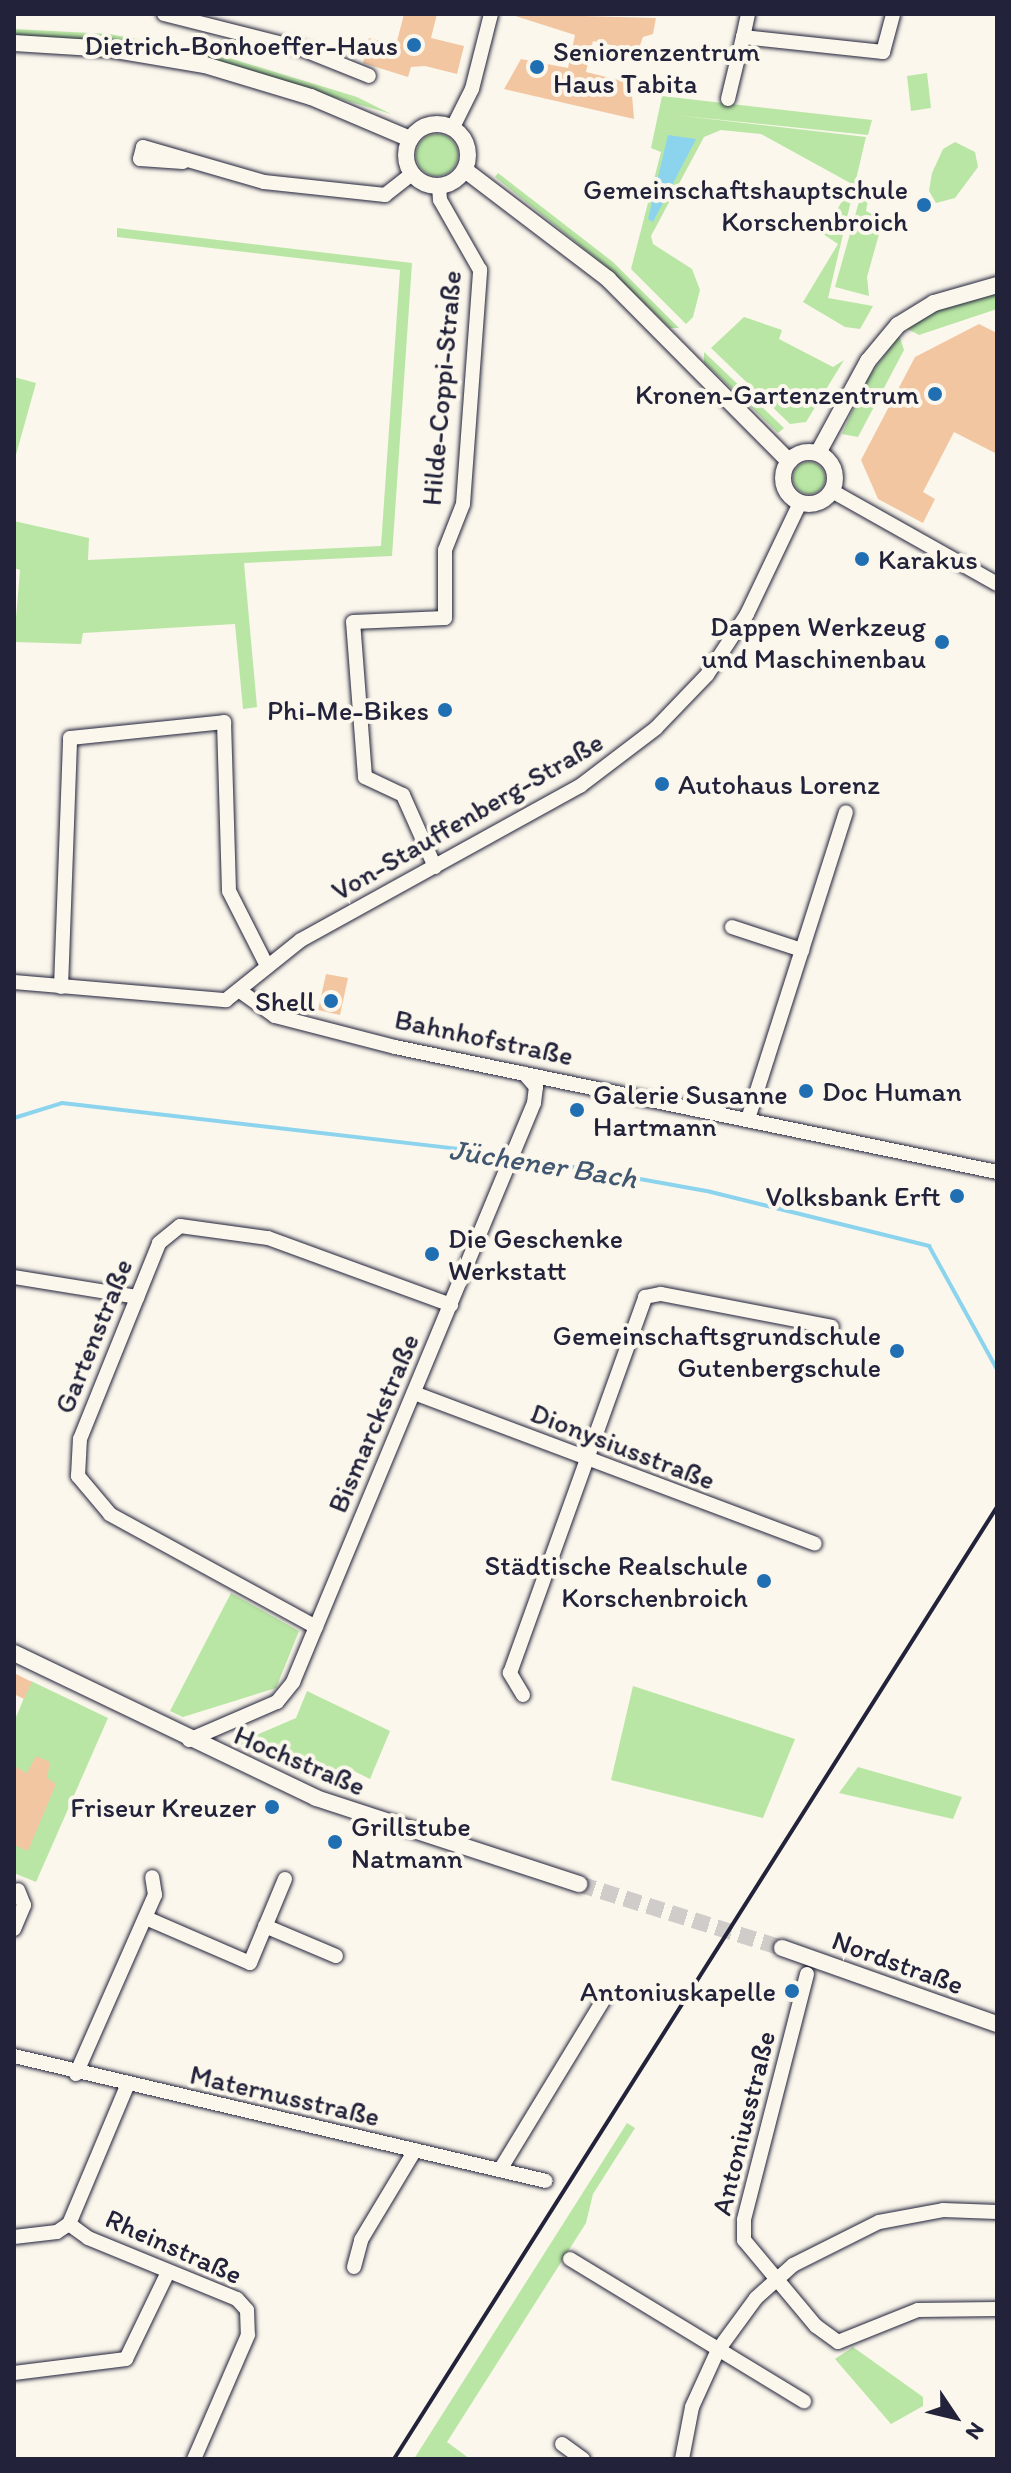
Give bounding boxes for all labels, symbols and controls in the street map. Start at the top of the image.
place label: Dietrich-Bonhoeffer-Haus [84,28,398,62]
place label: Seniorenzentrum Haus Tabita [553,34,760,100]
marker: Dietrich-Bonhoeffer-Haus [405,36,423,54]
marker: Seniorenzentrum Haus Tabita [528,58,546,76]
place label: Gemeinschaftshauptschule Korschenbroich [583,172,908,238]
marker: Gemeinschaftshauptschule Korschenbroich [915,196,933,214]
street label: Hilde-Coppi-Straße [414,269,468,507]
place label: Kronen-Gartenzentrum [635,377,919,411]
marker: Kronen-Gartenzentrum [926,385,944,403]
place label: Karakus [878,542,978,576]
marker: Karakus [853,550,871,568]
place label: Dappen Werkzeug und Maschinenbau [701,609,926,675]
marker: Dappen Werkzeug und Maschinenbau [933,633,951,651]
place label: Phi-Me-Bikes [267,693,429,727]
marker: Phi-Me-Bikes [436,701,454,719]
street label: Von-Stauffenberg-Straße [325,725,609,907]
place label: Autohaus Lorenz [678,767,880,801]
marker: Autohaus Lorenz [653,775,671,793]
place label: Shell [255,984,315,1018]
marker: Shell [322,992,340,1010]
street label: Bahnhofstraße [392,1002,576,1072]
place label: Doc Human [822,1074,961,1108]
place label: Galerie Susanne Hartmann [593,1077,787,1143]
marker: Doc Human [797,1082,815,1100]
marker: Galerie Susanne Hartmann [568,1101,586,1119]
water label: Jüchener Bach [447,1131,639,1197]
place label: Volksbank Erft [765,1179,941,1213]
marker: Volksbank Erft [948,1187,966,1205]
place label: Die Geschenke Werkstatt [448,1221,623,1287]
marker: Die Geschenke Werkstatt [423,1245,441,1263]
street label: Gartenstraße [47,1254,139,1418]
place label: Gemeinschaftsgrundschule Gutenbergschule [553,1318,881,1384]
street label: Bismarckstraße [320,1328,426,1518]
marker: Gemeinschaftsgrundschule Gutenbergschule [888,1342,906,1360]
street label: Dionysiusstraße [526,1395,720,1497]
place label: Städtische Realschule Korschenbroich [485,1548,748,1614]
marker: Städtische Realschule Korschenbroich [755,1572,773,1590]
street label: Hochstraße [229,1717,371,1803]
place label: Friseur Kreuzer [70,1790,256,1824]
marker: Friseur Kreuzer [263,1798,281,1816]
place label: Grillstube Natmann [351,1809,471,1875]
marker: Grillstube Natmann [326,1833,344,1851]
street label: Nordstraße [828,1923,968,2001]
place label: Antoniuskapelle [580,1974,776,2008]
marker: Antoniuskapelle [783,1982,801,2000]
street label: Antoniusstraße [704,2027,782,2219]
street label: Maternusstraße [187,2057,383,2133]
street label: Rheinstraße [100,2201,248,2291]
north arrow [915,2377,995,2457]
text: N [960,2417,990,2445]

